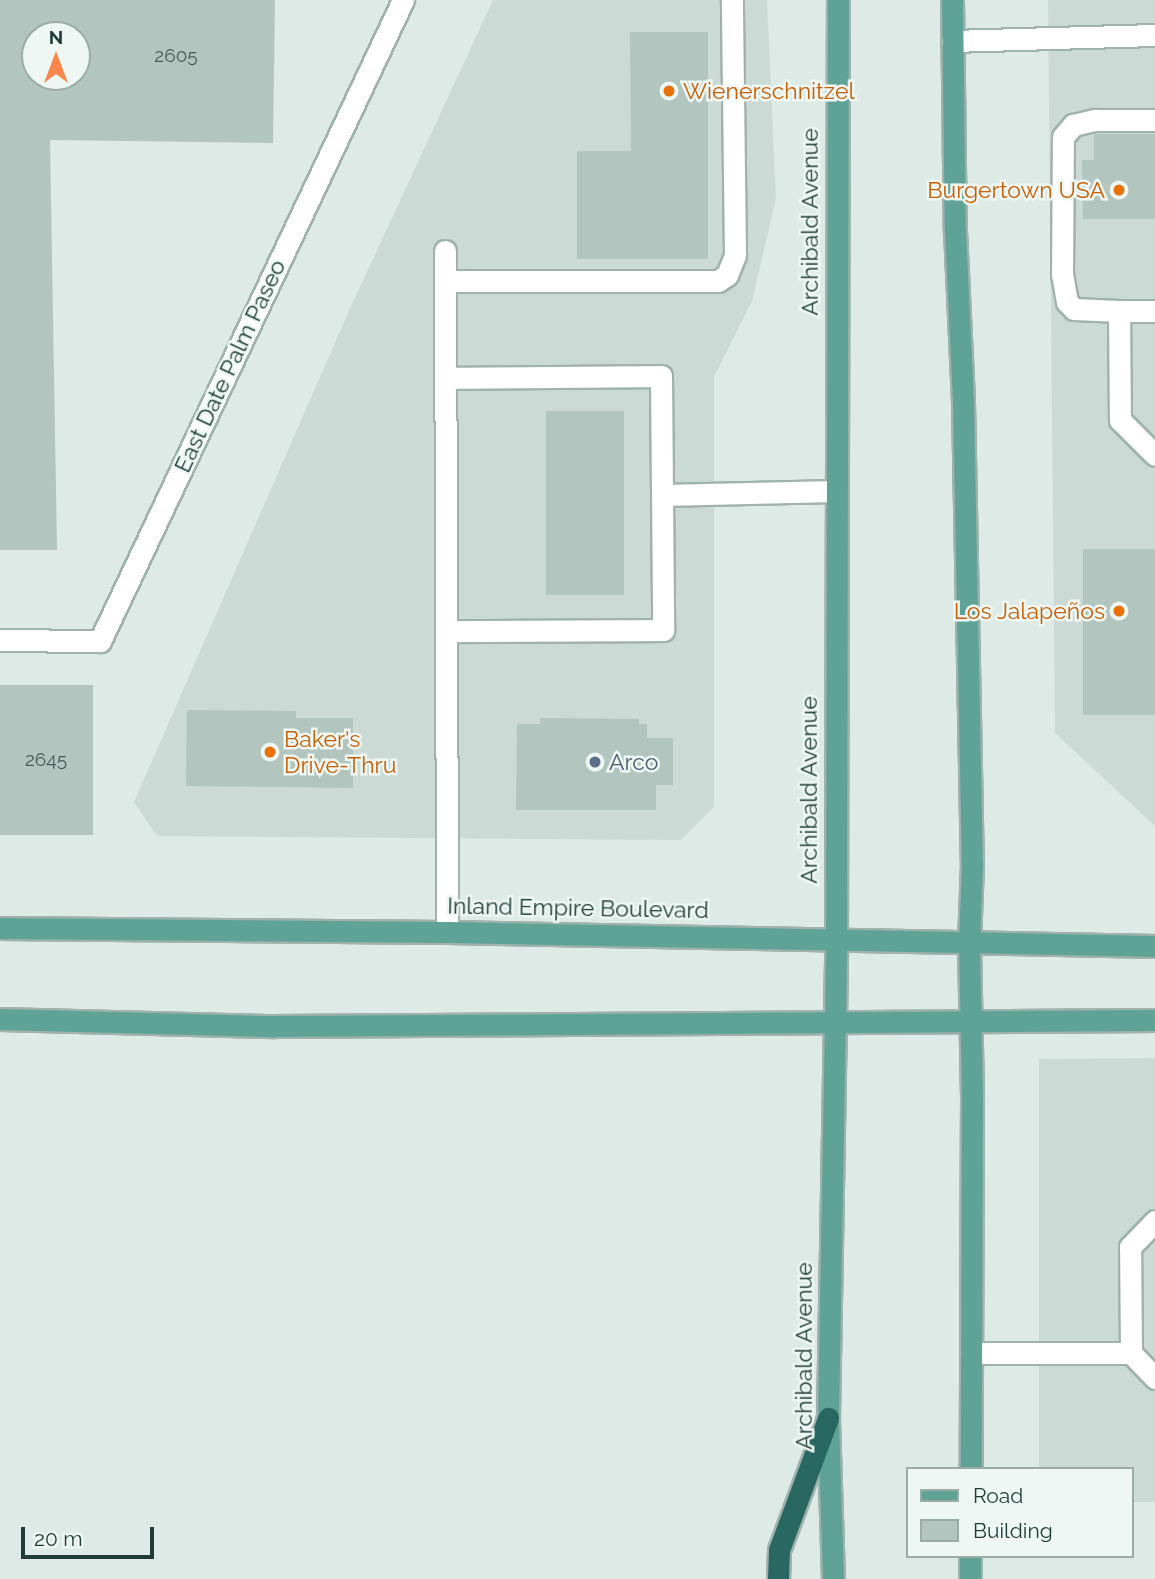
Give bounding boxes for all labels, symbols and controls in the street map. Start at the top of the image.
north arrow [21,21,91,91]
text: N [49,26,63,48]
house number: 2605 [154,45,198,67]
place label: Wienerschnitzel [683,77,855,105]
marker: Wienerschnitzel [661,83,677,99]
street label: Archibald Avenue [796,128,824,316]
place label: Burgertown USA [927,176,1105,204]
marker: Burgertown USA [1111,182,1127,198]
street label: East Date Palm Paseo [169,255,291,477]
place label: Los Jalapeños [953,597,1105,625]
marker: Los Jalapeños [1111,603,1127,619]
street label: Archibald Avenue [795,696,823,884]
place label: Baker's Drive-Thru [284,725,396,779]
marker: Baker's Drive-Thru [262,744,278,760]
place label: Arco [609,748,658,776]
house number: 2645 [25,749,67,771]
marker: Arco [587,754,603,770]
street label: Inland Empire Boulevard [447,892,709,924]
street label: Archibald Avenue [790,1262,818,1450]
legend [906,1467,1134,1558]
text: Road [973,1483,1023,1508]
scale bar [24,1512,158,1556]
text: Building [973,1518,1053,1543]
text: 20 m [34,1526,82,1551]

